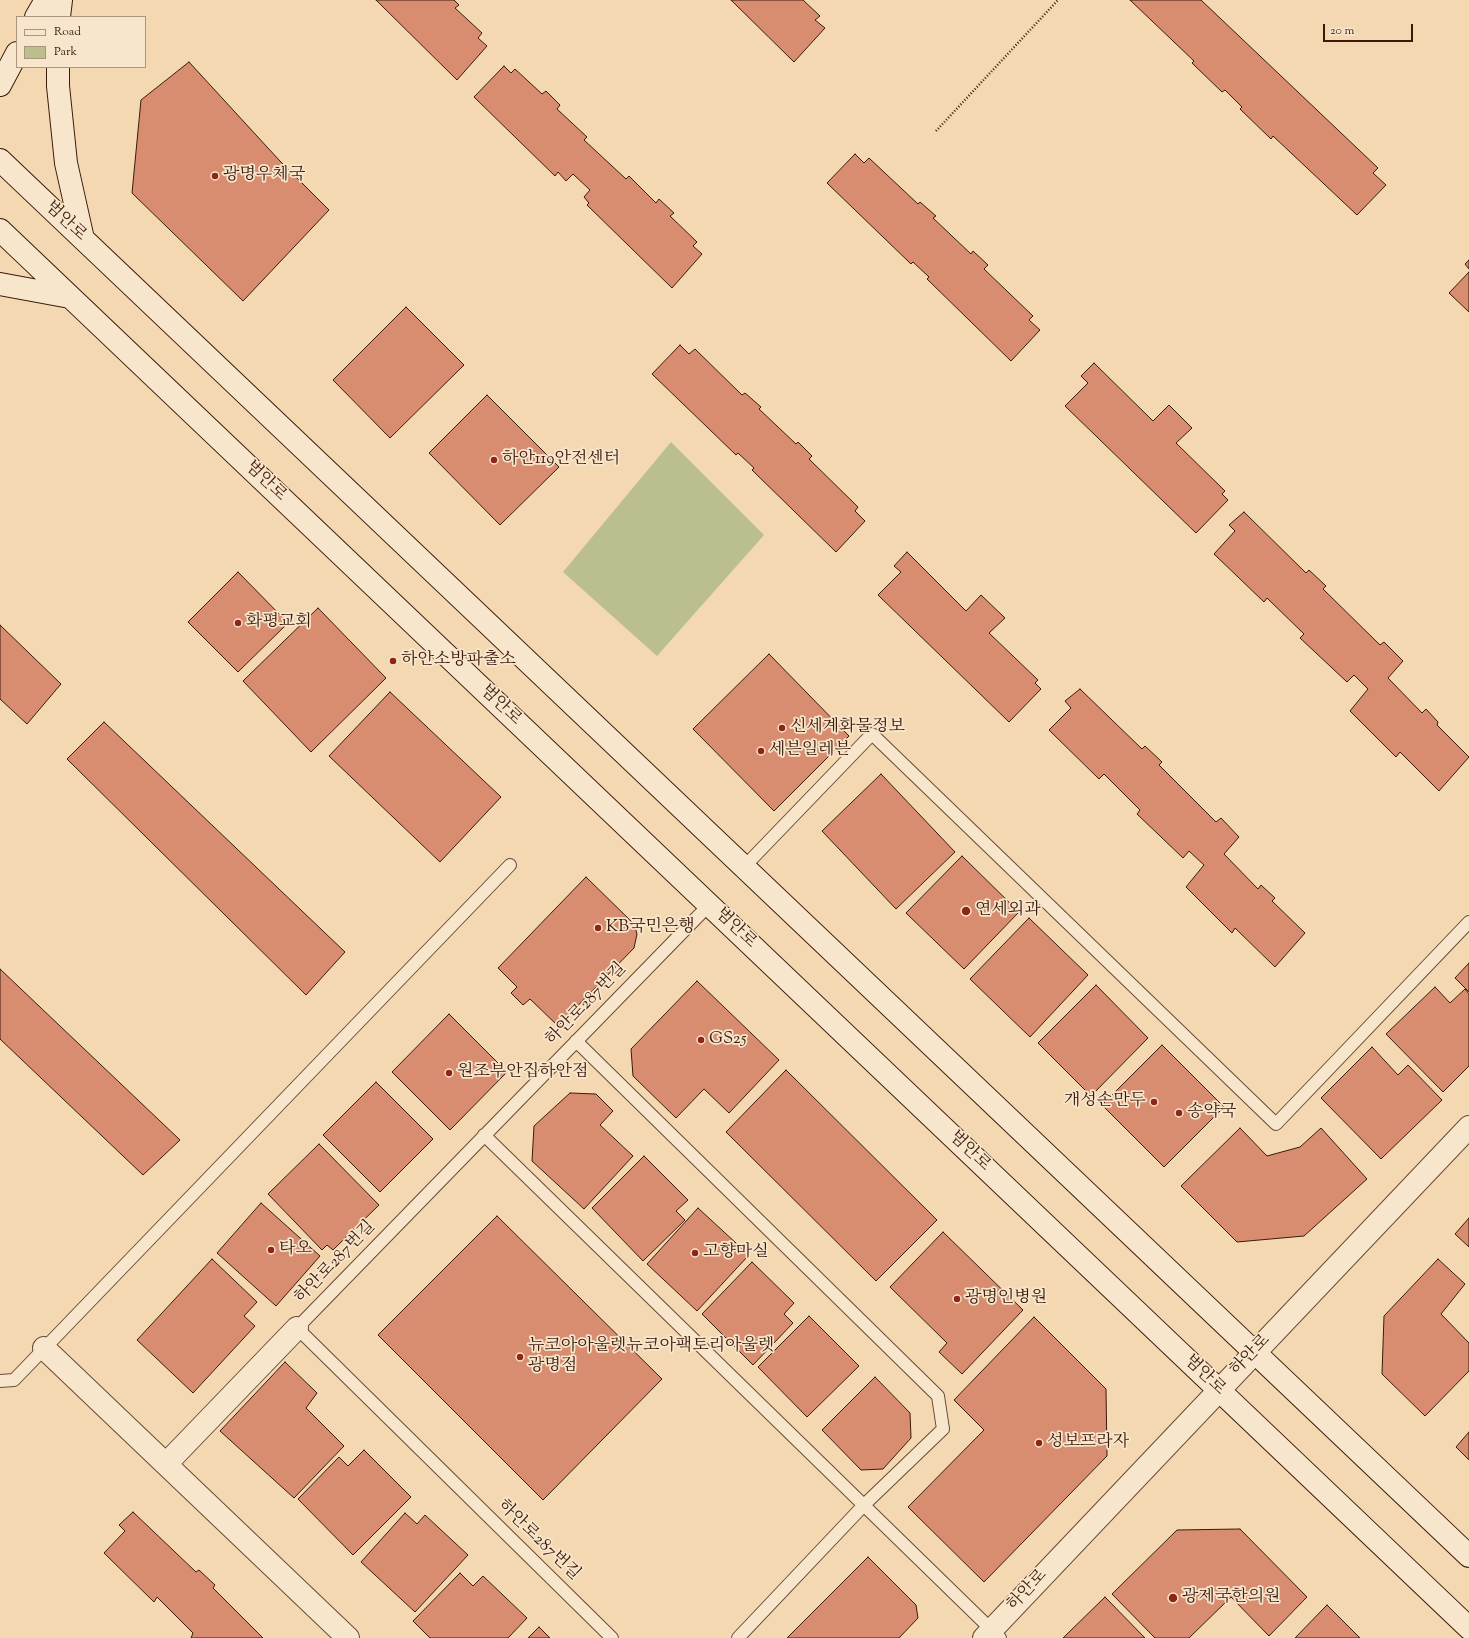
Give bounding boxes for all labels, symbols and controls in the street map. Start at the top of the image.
legend [16,16,146,68]
scale bar [1325,16,1415,42]
text: 20 m [1330,22,1354,40]
text: Road [54,23,81,41]
text: Park [54,43,77,61]
place label: 광명우체국 [223,166,305,186]
marker: 광명우체국 [210,171,220,181]
street label: 범안로 [40,198,90,246]
place label: 하안119안전센터 [502,450,620,470]
marker: 하안119안전센터 [489,455,499,465]
street label: 범안로 [240,458,290,506]
place label: 화평교회 [246,613,312,633]
marker: 화평교회 [233,618,243,628]
place label: 하안소방파출소 [401,651,516,671]
marker: 하안소방파출소 [388,656,398,666]
street label: 범안로 [475,682,525,730]
place label: 신세계화물정보 [790,718,905,738]
marker: 신세계화물정보 [777,723,787,733]
place label: 세븐일레븐 [769,741,851,761]
marker: 세븐일레븐 [756,746,766,756]
place label: 연세외과 [975,901,1041,921]
street label: 범안로 [710,905,760,953]
marker: 연세외과 [960,905,972,917]
place label: KB국민은행 [606,918,695,938]
marker: KB국민은행 [593,923,603,933]
street label: 하안로287번길 [542,959,632,1051]
place label: GS25 [709,1030,747,1050]
marker: GS25 [696,1035,706,1045]
place label: 원조부안집하안점 [457,1063,588,1083]
marker: 원조부안집하안점 [444,1068,454,1078]
place label: 개성손만두 [1064,1092,1146,1112]
marker: 개성손만두 [1149,1097,1159,1107]
place label: 송약국 [1187,1103,1236,1123]
marker: 송약국 [1174,1108,1184,1118]
street label: 범안로 [944,1128,994,1176]
street label: 하안로287번길 [291,1217,381,1309]
place label: 타오 [279,1240,312,1260]
place label: 고향마실 [703,1243,769,1263]
marker: 타오 [266,1245,276,1255]
marker: 고향마실 [690,1248,700,1258]
place label: 광명인병원 [965,1289,1047,1309]
marker: 광명인병원 [952,1294,962,1304]
street label: 하안로 [1227,1331,1275,1381]
place label: 뉴코아아울렛뉴코아팩토리아울렛 광명점 [528,1337,774,1377]
marker: 뉴코아아울렛뉴코아팩토리아울렛 광명점 [515,1352,525,1362]
street label: 범안로 [1179,1352,1229,1400]
place label: 성보프라자 [1047,1433,1129,1453]
marker: 성보프라자 [1034,1438,1044,1448]
street label: 하안로287번길 [492,1496,584,1586]
street label: 하안로 [1004,1566,1052,1616]
place label: 광제국한의원 [1182,1588,1281,1608]
marker: 광제국한의원 [1167,1592,1179,1604]

